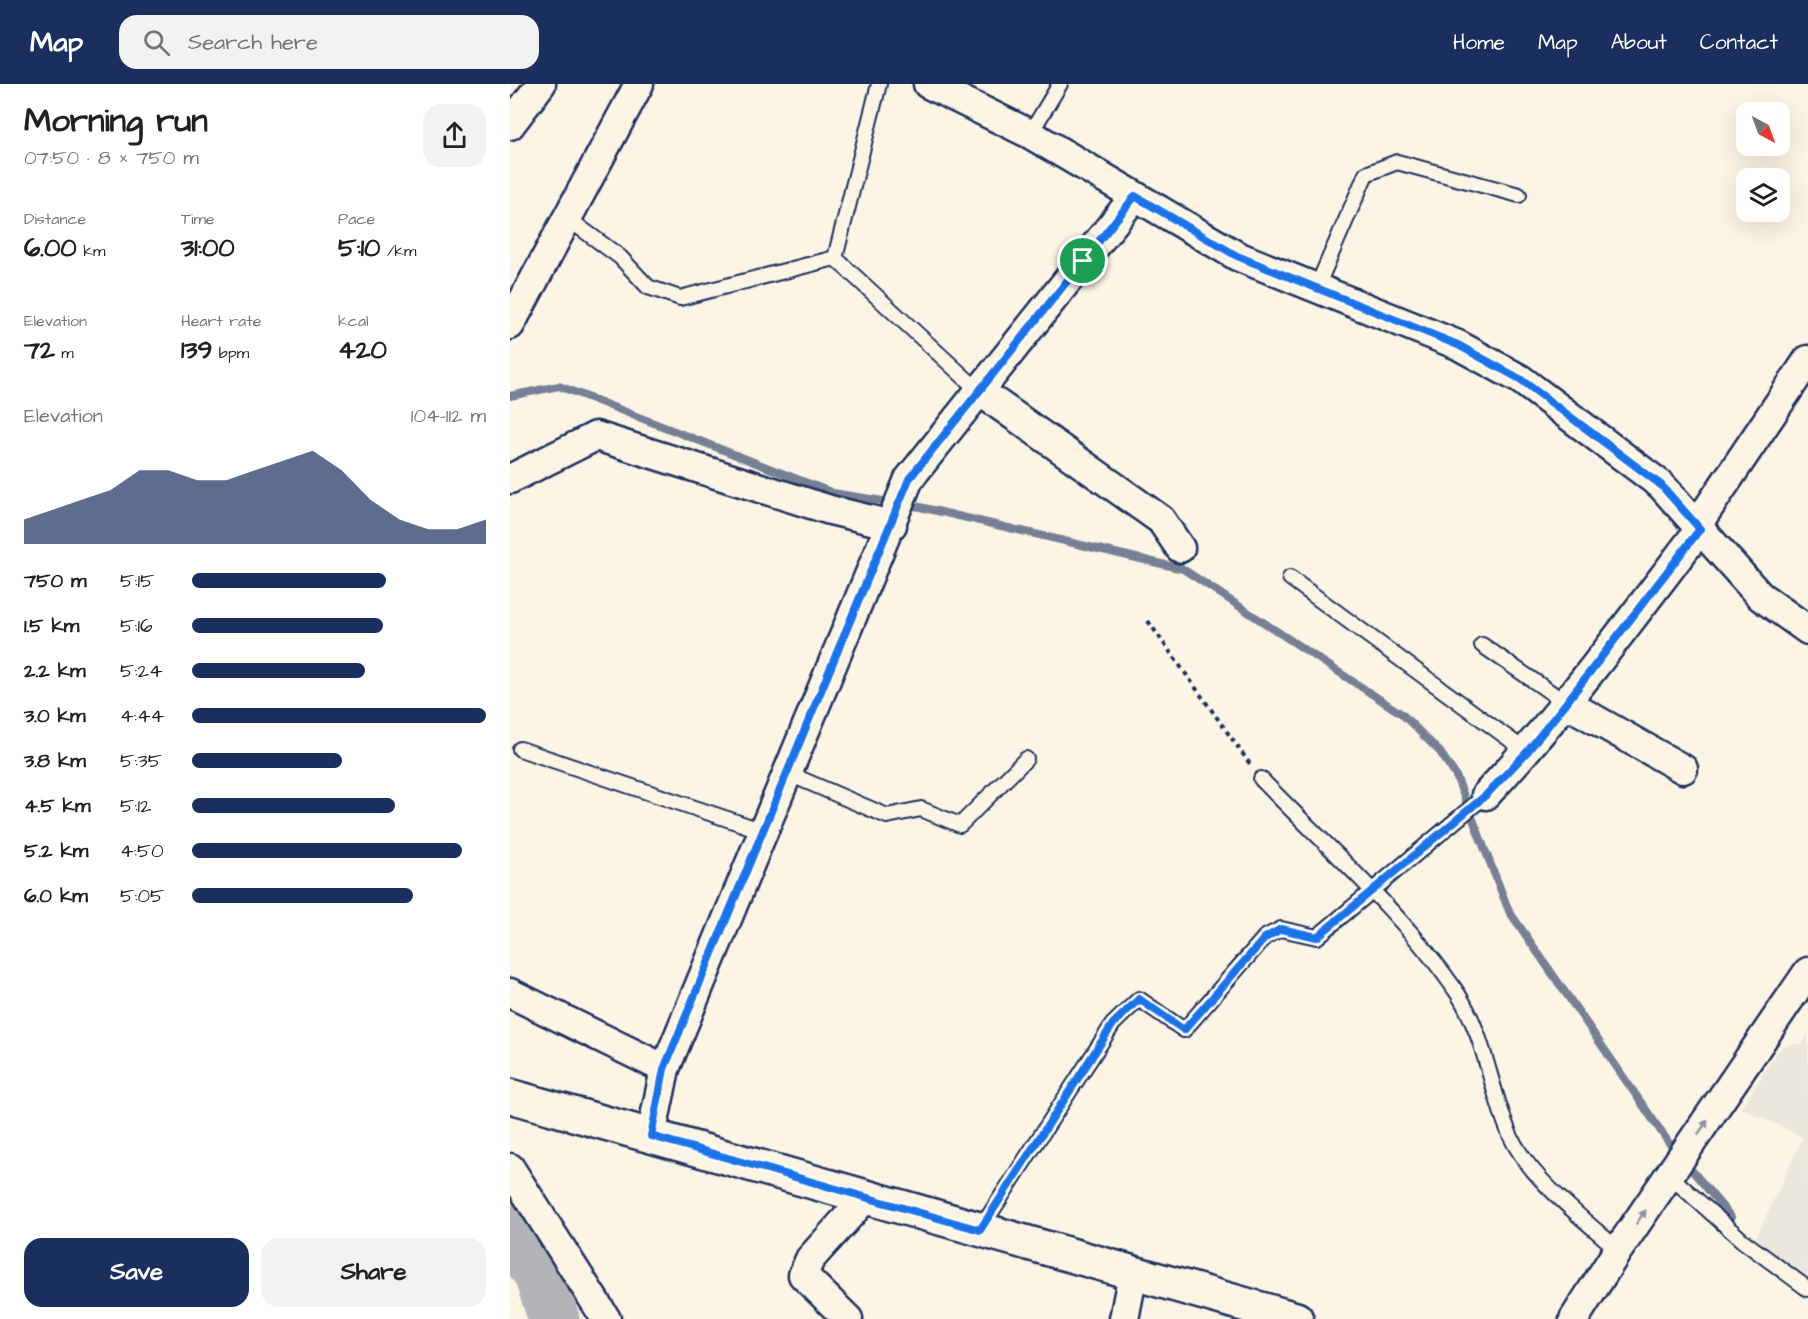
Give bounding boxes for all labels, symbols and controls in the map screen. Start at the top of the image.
search box [119,15,539,69]
text: Map [30,23,83,62]
icon: search [140,26,173,59]
text: Search here [188,27,318,58]
text: Home [1453,28,1505,57]
text: Map [1538,28,1578,57]
text: About [1611,28,1667,57]
text: Contact [1700,28,1778,57]
text: Morning run [24,98,208,144]
north arrow [1736,102,1790,156]
map controls [1736,102,1790,222]
button: share [423,104,486,167]
text: 07:50 · 8 × 750 m [24,144,199,172]
button: layers [1736,168,1790,222]
text: Distance [24,208,86,230]
text: Time [181,208,215,230]
text: Pace [338,208,375,230]
text: 6.00 [24,230,77,266]
text: 31:00 [181,230,235,266]
text: 5:10 [338,230,380,266]
pin [1057,235,1108,286]
text: km [77,240,105,262]
text: /km [380,240,416,262]
icon: arrive [1066,244,1099,277]
text: Elevation [24,310,87,332]
text: Heart rate [181,310,261,332]
text: kcal [338,310,369,332]
text: 72 [24,332,55,368]
text: 139 [181,332,212,368]
text: 420 [338,332,387,368]
text: m [55,342,74,364]
text: bpm [212,342,249,364]
text: Elevation [24,402,103,430]
text: 104–112 m [411,402,486,430]
text: 750 m [24,567,87,595]
text: 5:15 [120,567,154,595]
text: 1.5 km [24,612,79,640]
text: 5:16 [120,612,153,640]
text: 2.2 km [24,657,86,685]
text: 5:24 [120,657,163,685]
text: 3.0 km [24,702,85,730]
text: 4:44 [120,702,164,730]
text: 3.8 km [24,747,86,775]
text: 5:35 [120,747,162,775]
text: 4.5 km [24,792,90,820]
text: 5:12 [120,792,152,820]
text: 5.2 km [24,837,88,865]
text: 4:50 [120,837,164,865]
text: 6.0 km [24,882,88,910]
text: 5:05 [120,882,164,910]
one-way arrow [1697,1119,1708,1135]
one-way arrow [1635,1210,1647,1226]
button: Save [24,1238,249,1307]
button: Share [261,1238,486,1307]

